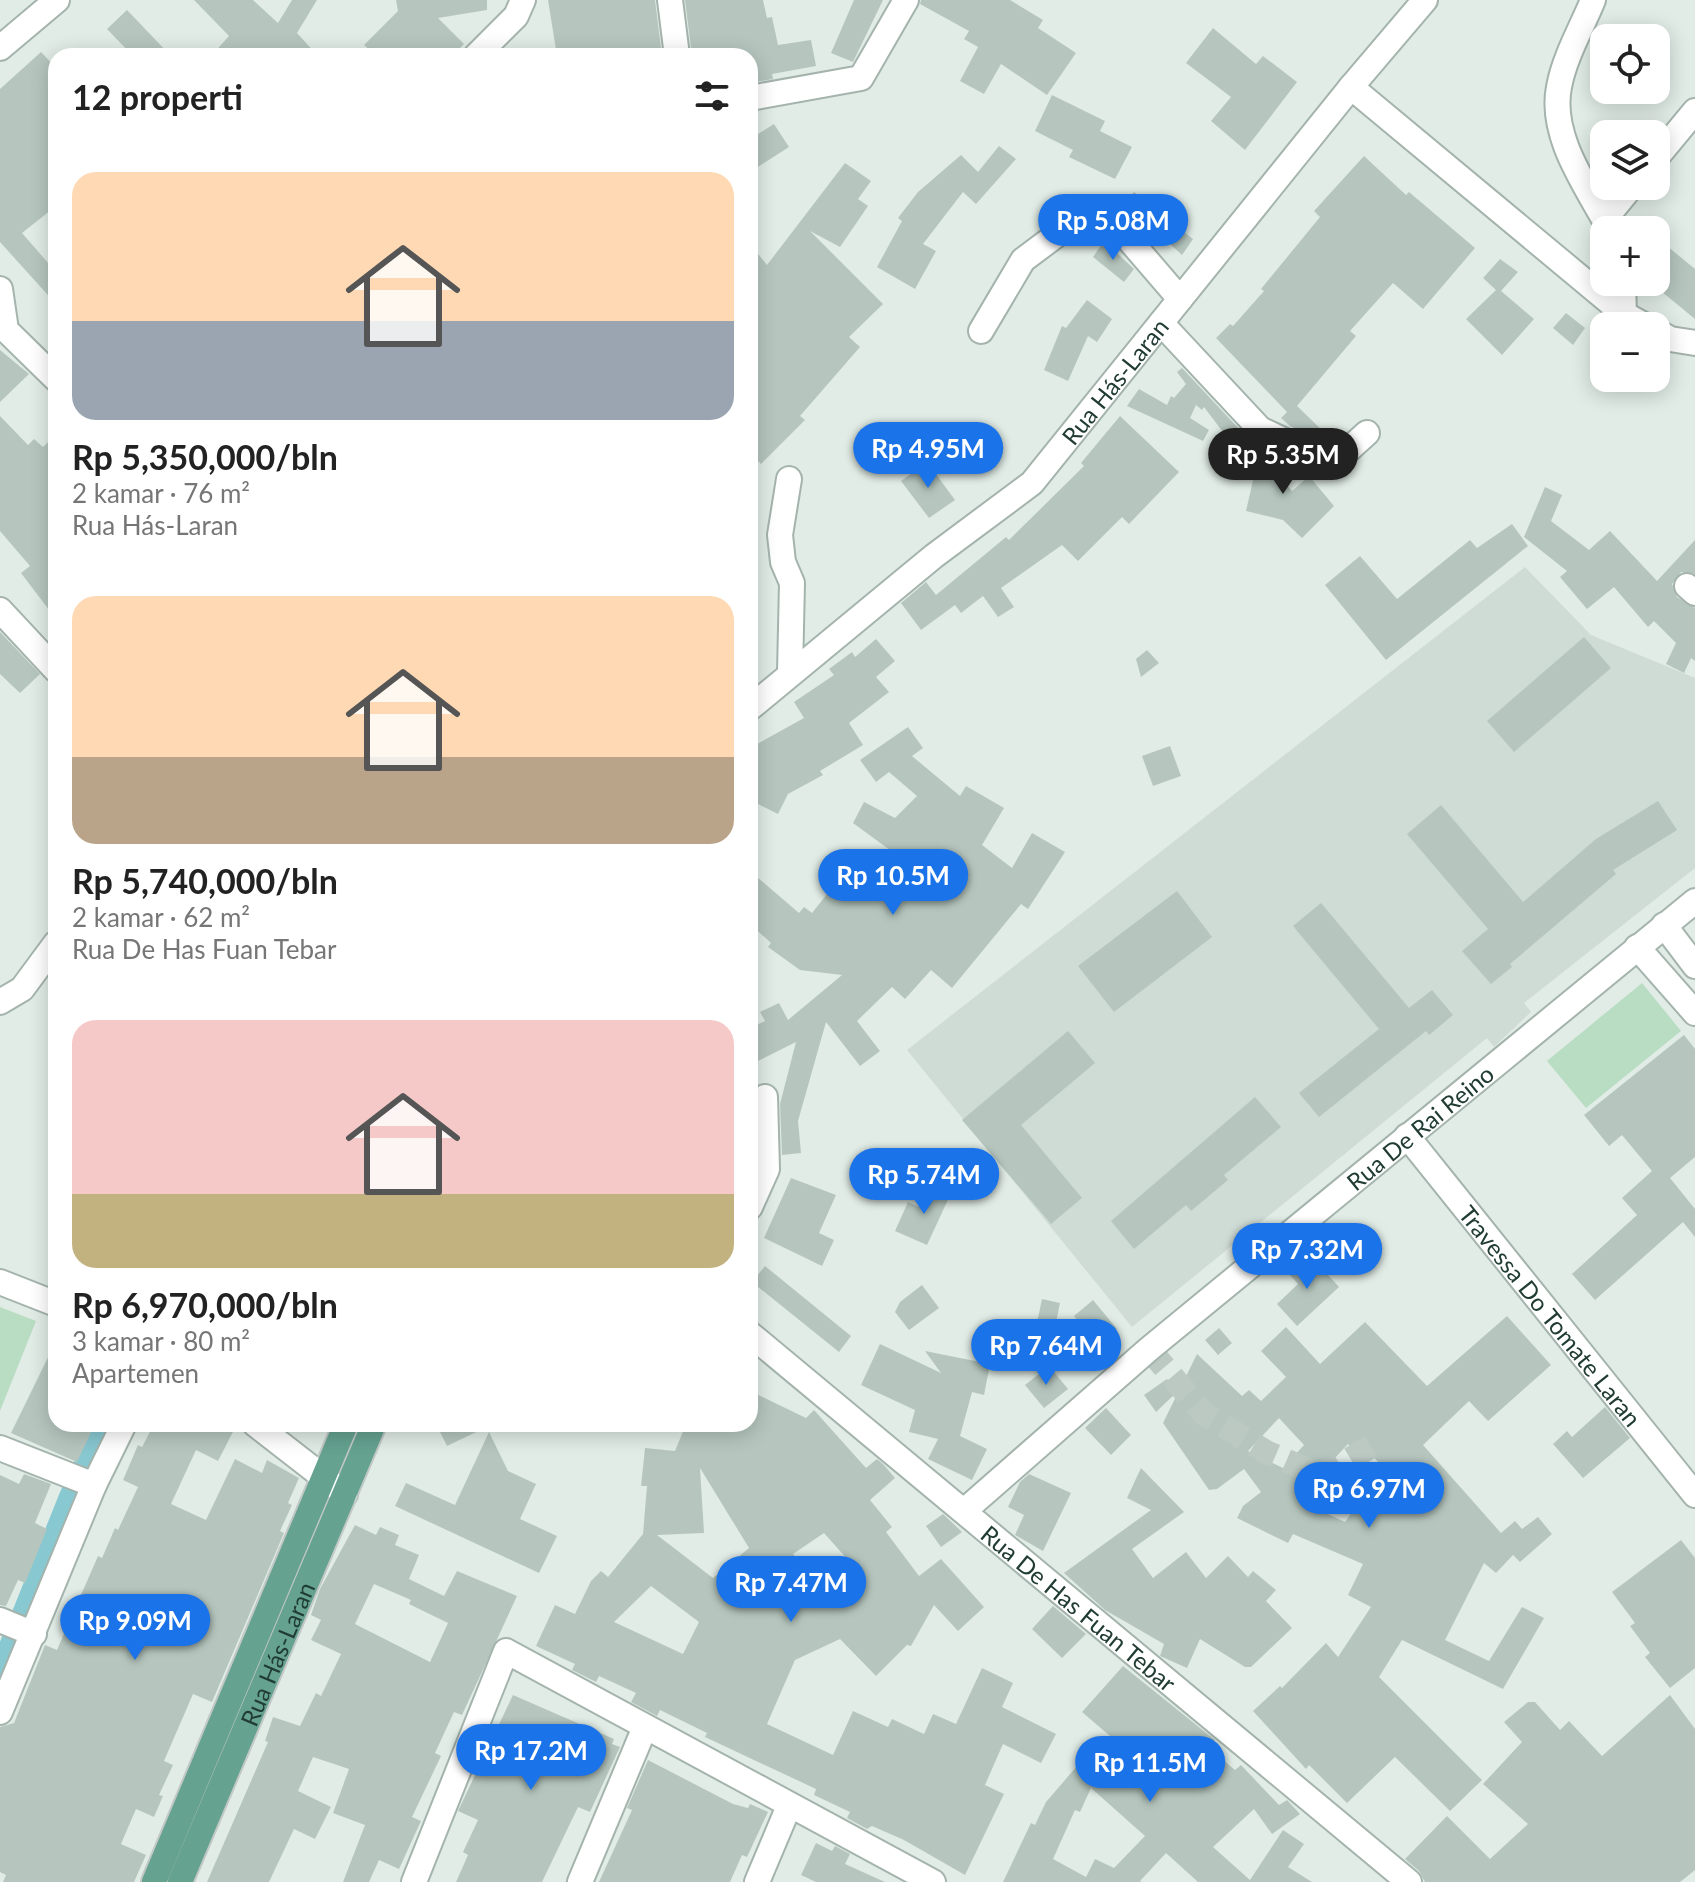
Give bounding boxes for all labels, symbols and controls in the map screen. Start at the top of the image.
map controls [1590,24,1670,392]
button: locate [1590,24,1670,104]
icon: filters [690,74,734,118]
text: 12 properti [72,76,243,117]
button: layers [1590,120,1670,200]
pin: Rp 5.08M [1030,194,1196,262]
text: Rp 5.08M [1056,204,1170,236]
button: + [1590,216,1670,296]
icon: home [331,224,475,368]
street label: Rua Hás-Laran [1055,312,1174,450]
button: − [1590,312,1670,392]
pin: Rp 4.95M [845,422,1011,490]
pin: Rp 5.35M [1200,428,1366,496]
text: Rp 4.95M [871,432,985,464]
text: Rp 5,350,000/bln [72,436,338,477]
text: Rp 5.35M [1226,438,1340,470]
text: 2 kamar · 76 m² [72,477,250,509]
text: Rua Hás-Laran [72,509,238,541]
icon: home [331,648,475,792]
pin: Rp 10.5M [810,849,976,917]
text: Rp 10.5M [836,859,950,891]
text: Rp 5,740,000/bln [72,860,338,901]
text: 2 kamar · 62 m² [72,901,250,933]
text: Rua De Has Fuan Tebar [72,933,337,965]
street label: Rua De Rai Reino [1340,1058,1499,1196]
icon: home [331,1072,475,1216]
pin: Rp 5.74M [841,1148,1007,1216]
text: Rp 5.74M [867,1158,981,1190]
street label: Travessa Do Tomate Laran [1454,1199,1648,1432]
pin: Rp 7.32M [1224,1223,1390,1291]
text: Rp 7.32M [1250,1233,1364,1265]
text: Rp 6,970,000/bln [72,1284,338,1325]
pin: Rp 7.64M [963,1319,1129,1387]
text: 3 kamar · 80 m² [72,1325,250,1357]
text: Rp 7.64M [989,1329,1103,1361]
text: Apartemen [72,1357,199,1389]
pin: Rp 6.97M [1286,1462,1452,1530]
text: Rp 6.97M [1312,1472,1426,1504]
street label: Rua De Has Fuan Tebar [976,1518,1182,1697]
pin: Rp 7.47M [708,1556,874,1624]
text: Rp 7.47M [734,1566,848,1598]
street label: Rua Hás-Laran [233,1577,320,1730]
pin: Rp 9.09M [52,1594,218,1662]
text: Rp 9.09M [78,1604,192,1636]
pin: Rp 17.2M [448,1724,614,1792]
text: Rp 17.2M [474,1734,588,1766]
pin: Rp 11.5M [1067,1736,1233,1804]
text: Rp 11.5M [1093,1746,1207,1778]

